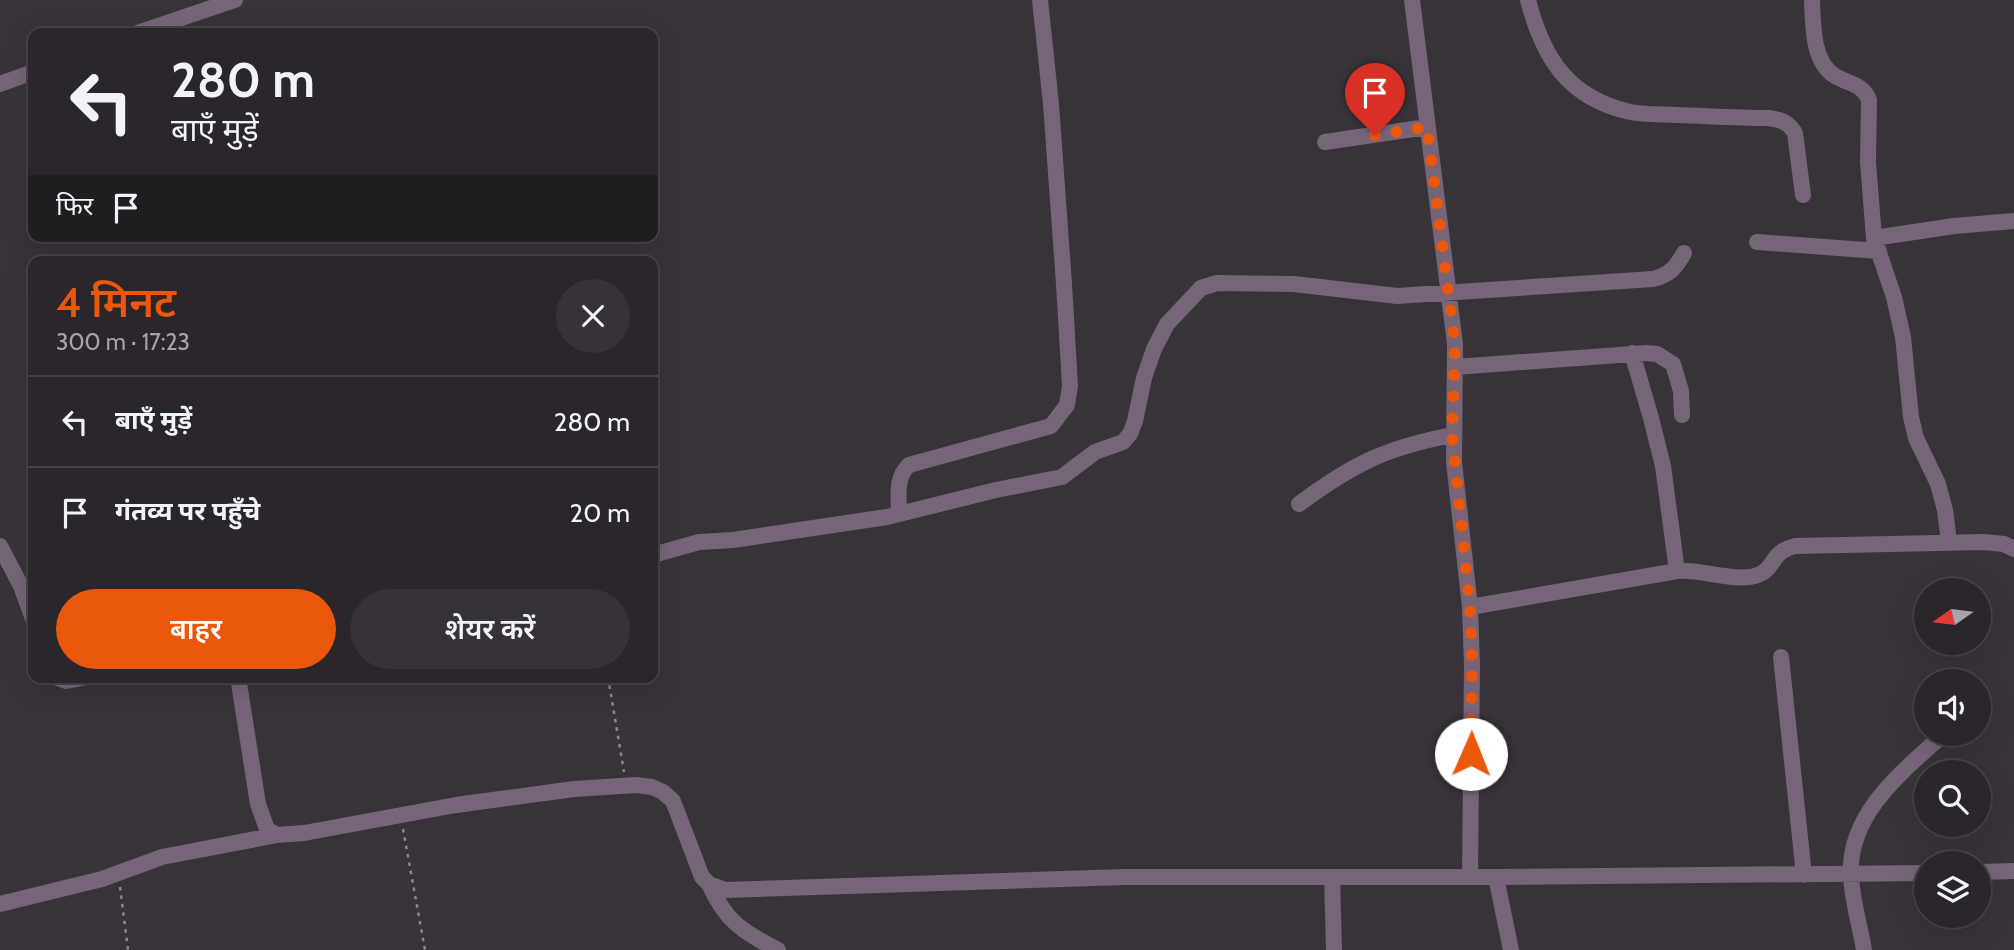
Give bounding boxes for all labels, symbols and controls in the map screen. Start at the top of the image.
text: 280 m [171,50,315,109]
icon: left [56,56,147,147]
pin [1345,63,1405,135]
icon: arrive [1356,74,1394,112]
text: बाएँ मुड़ें [171,110,259,149]
icon: arrive [107,189,145,227]
text: फिर [56,190,93,222]
text: 4 मिनट [56,276,176,328]
button: close [556,279,630,353]
text: 300 m · 17:23 [56,328,190,356]
icon: left [56,403,94,441]
text: बाएँ मुड़ें [115,404,192,436]
text: 280 m [554,406,630,438]
icon: arrive [56,494,94,532]
text: गंतव्य पर पहुँचे [115,495,260,527]
text: 20 m [570,497,630,529]
north arrow [1914,578,1992,654]
map controls [1914,578,1991,928]
button: बाहर [56,589,336,669]
button: शेयर करें [350,589,630,669]
button: sound [1914,669,1991,746]
position arrow [1434,717,1508,791]
button: search [1914,760,1991,837]
button: layers [1914,851,1991,928]

